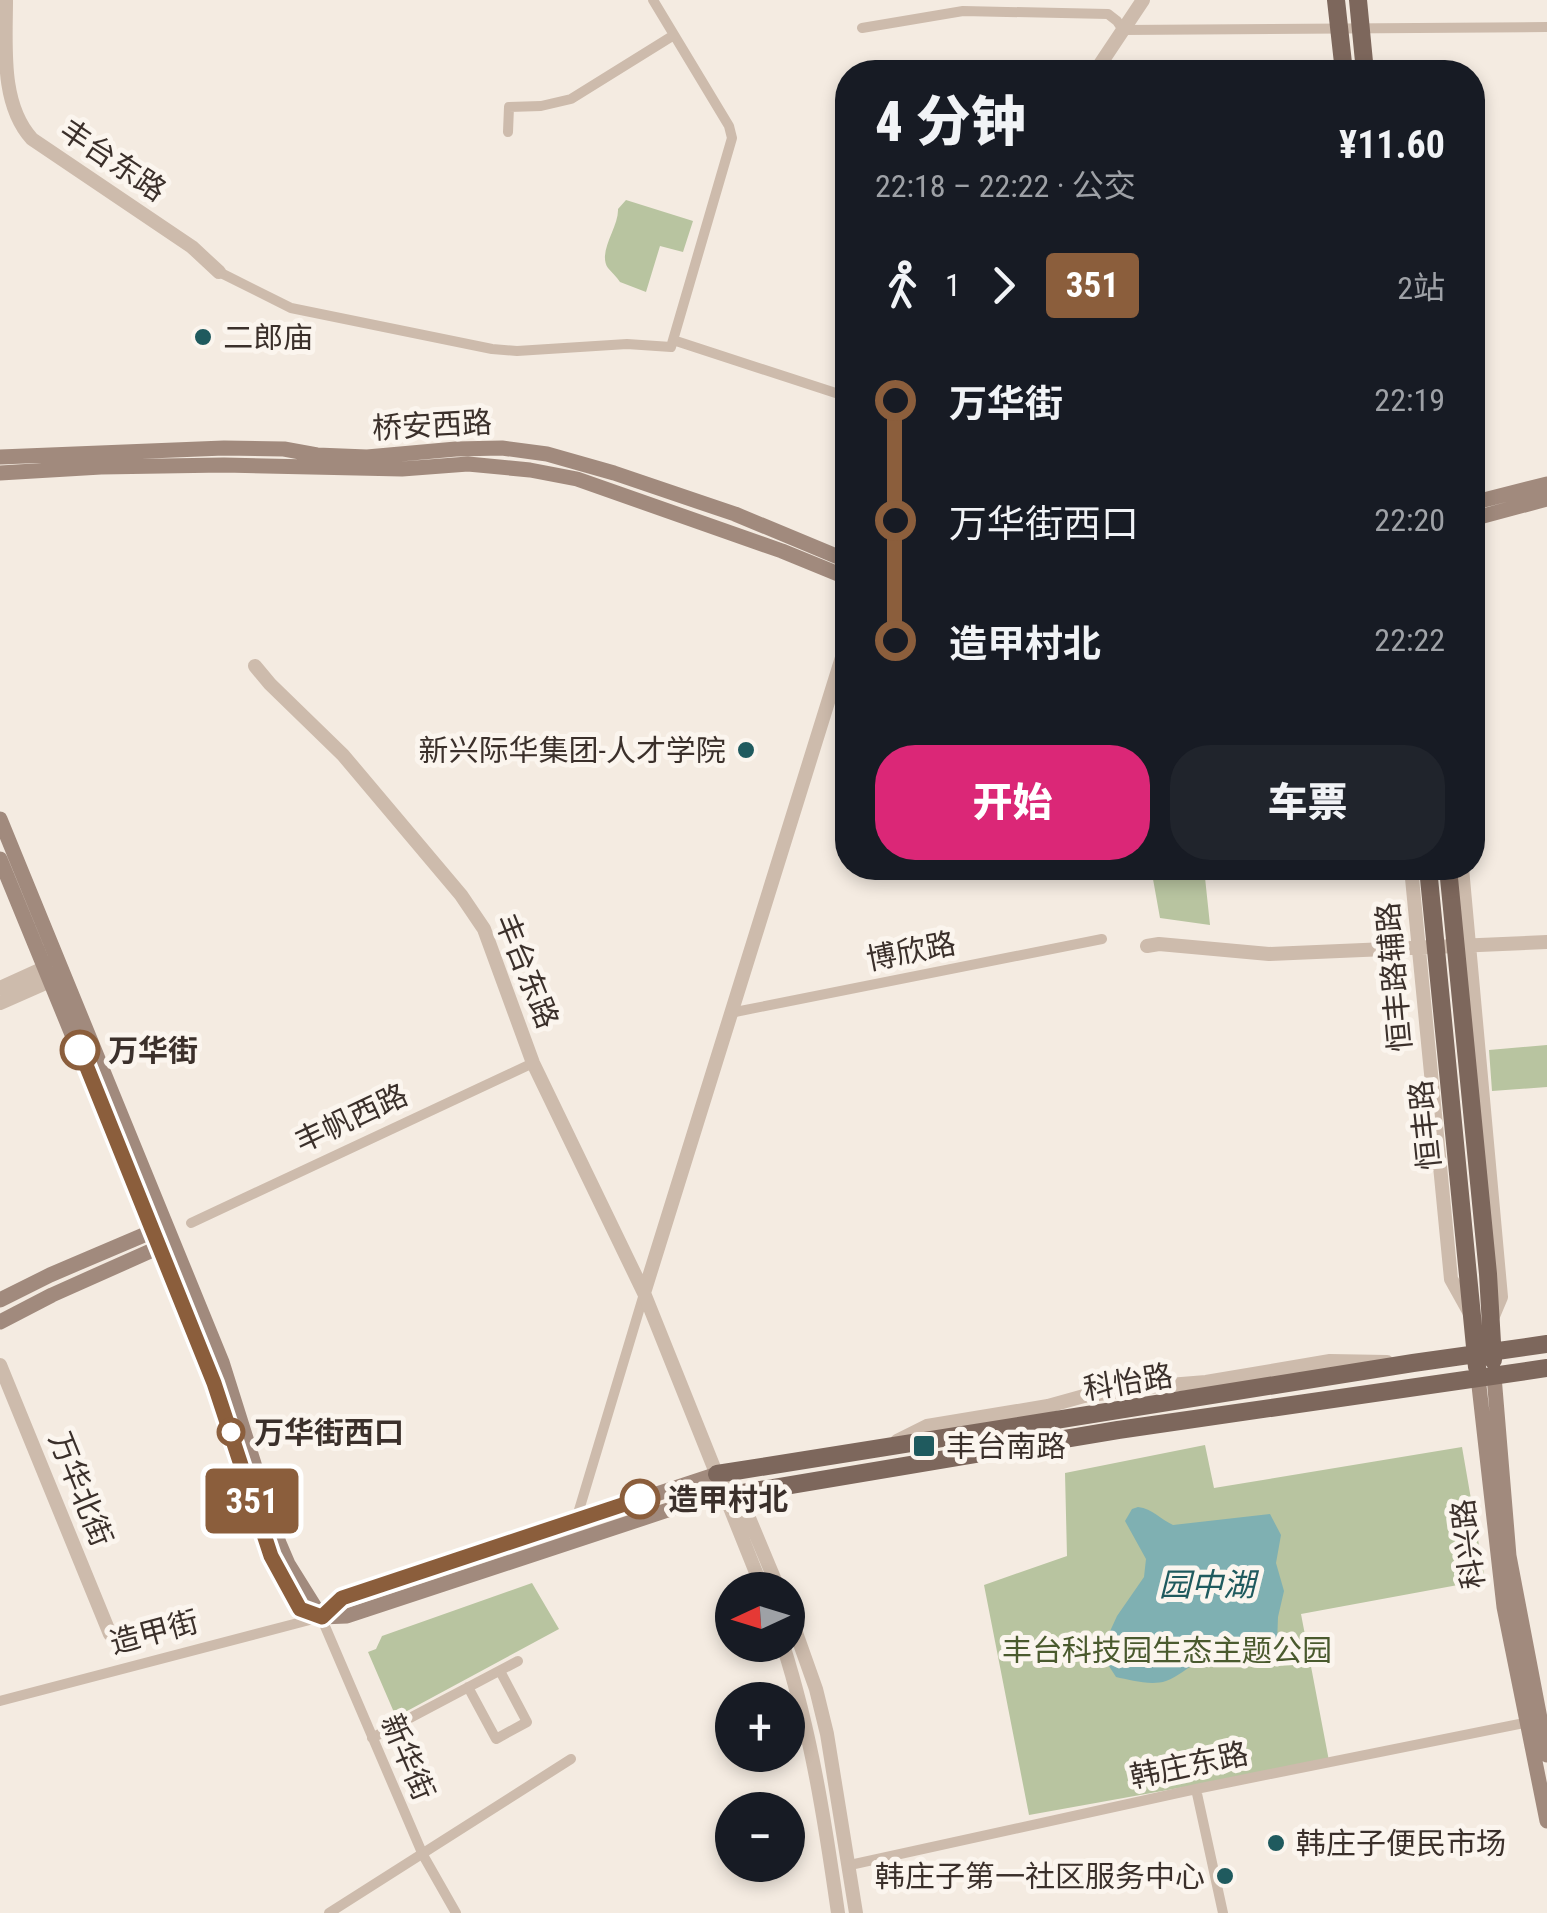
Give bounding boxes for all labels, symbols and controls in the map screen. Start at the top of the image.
text: 4 分钟 [875,90,1026,154]
street label: 丰台东路 [53,112,173,208]
text: ¥11.60 [1339,123,1445,167]
text: 22:18 – 22:22 · 公交 [875,167,1136,205]
icon: walk [875,258,930,313]
icon: forward [976,258,1031,313]
text: 351 [1066,265,1119,306]
text: 1 [945,266,961,304]
text: 2站 [1397,269,1445,307]
place label: 二郎庙 [223,320,313,355]
marker: 二郎庙 [192,326,214,348]
text: 22:19 [1374,381,1445,419]
text: 万华街 [949,382,1063,426]
street label: 桥安西路 [371,404,493,446]
text: 22:20 [1374,501,1445,539]
text: 万华街西口 [949,502,1139,546]
text: 22:22 [1374,621,1445,659]
text: 造甲村北 [949,622,1101,666]
place label: 新兴际华集团-人才学院 [419,733,726,768]
marker: 新兴际华集团-人才学院 [735,739,757,761]
button: 开始 [875,745,1150,860]
button: 车票 [1170,745,1445,860]
street label: 恒丰路辅路 [1370,901,1418,1053]
street label: 丰台东路 [488,909,566,1033]
street label: 博欣路 [863,925,959,977]
marker: 万华街 [61,1031,99,1069]
place label: 万华街 [108,1033,198,1068]
street label: 丰帆西路 [289,1077,413,1159]
street label: 恒丰路 [1403,1078,1447,1172]
street label: 科怡路 [1081,1358,1175,1406]
place label: 万华街西口 [254,1415,404,1450]
marker: 万华街西口 [218,1419,244,1445]
street label: 万华北街 [42,1427,120,1551]
place label: 丰台南路 [946,1429,1066,1464]
marker: 丰台南路 [911,1433,937,1459]
line badge: 351 [194,1468,310,1534]
marker: 造甲村北 [621,1480,659,1518]
text: 351 [225,1481,279,1522]
place label: 造甲村北 [668,1482,788,1517]
street label: 科兴路 [1445,1497,1491,1591]
water label: 园中湖 [1159,1566,1260,1604]
north arrow [715,1572,805,1662]
map controls [715,1572,805,1882]
street label: 造甲街 [106,1603,202,1661]
park label: 丰台科技园生态主题公园 [1002,1633,1332,1668]
button: + [715,1682,805,1772]
street label: 新华街 [374,1709,442,1805]
street label: 韩庄东路 [1127,1735,1251,1795]
button: − [715,1792,805,1882]
place label: 韩庄子便民市场 [1296,1826,1506,1861]
marker: 韩庄子便民市场 [1265,1832,1287,1854]
place label: 韩庄子第一社区服务中心 [875,1859,1205,1894]
marker: 韩庄子第一社区服务中心 [1214,1865,1236,1887]

